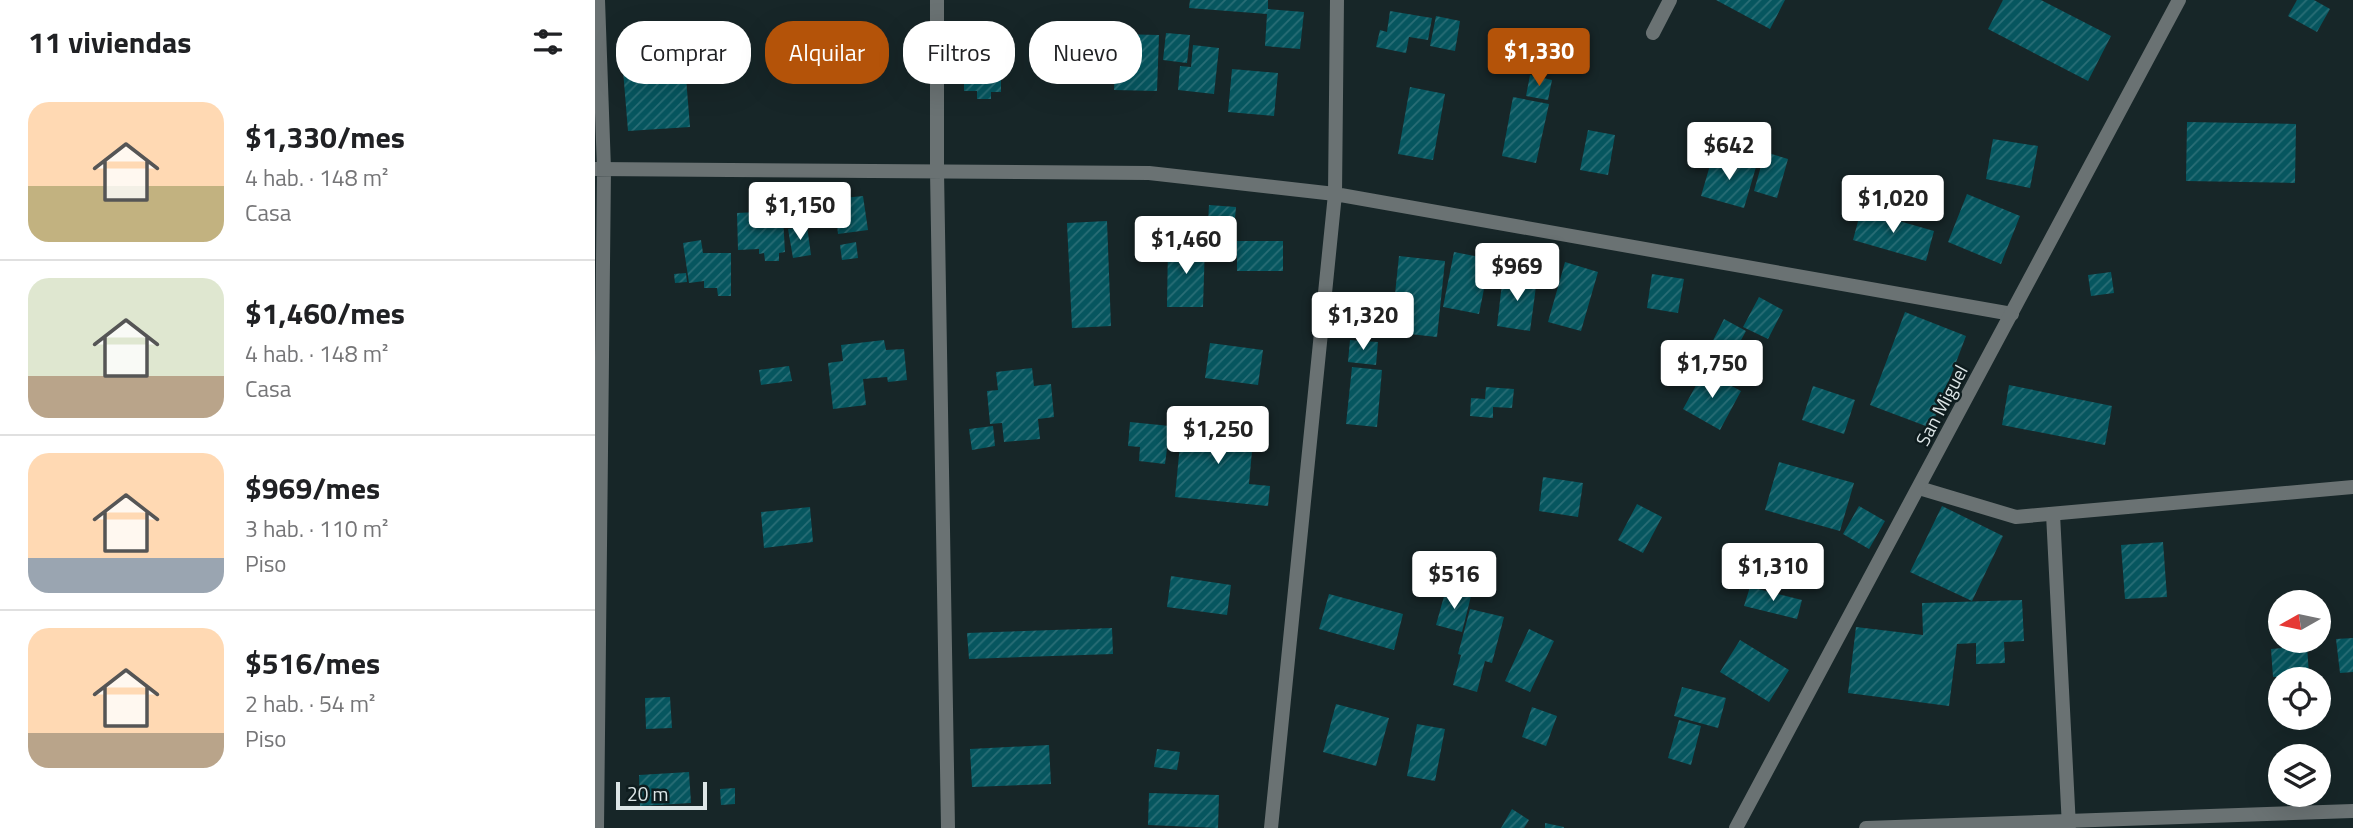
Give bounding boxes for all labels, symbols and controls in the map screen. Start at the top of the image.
text: 11 viviendas [28,19,191,65]
chip: Comprar [616,21,751,84]
chip: Alquilar [765,21,889,84]
chip: Filtros [903,21,1015,84]
chip: Nuevo [1029,21,1142,84]
icon: filters [529,23,567,61]
pin: $1,330 [1482,28,1596,88]
text: $1,330 [1504,33,1574,68]
text: $1,330/mes [245,114,405,160]
pin: $642 [1688,122,1770,182]
text: $642 [1703,127,1755,162]
icon: home [84,130,168,214]
text: 4 hab. · 148 m² [245,160,388,195]
pin: $1,020 [1836,176,1950,235]
text: $1,020 [1858,180,1928,215]
pin: $1,150 [743,182,857,242]
text: $1,150 [765,187,835,222]
text: Casa [245,195,291,230]
pin: $1,460 [1129,216,1243,276]
text: $1,460 [1151,221,1221,256]
pin: $969 [1476,244,1558,303]
text: $969 [1491,248,1543,283]
text: $1,460/mes [245,290,405,336]
pin: $1,320 [1306,292,1420,352]
text: $1,320 [1328,297,1398,332]
icon: home [84,306,168,390]
text: 4 hab. · 148 m² [245,336,388,371]
pin: $1,750 [1655,340,1769,400]
text: $1,750 [1677,345,1747,380]
street label: San Miguel [1908,359,1974,451]
text: Casa [245,371,291,406]
pin: $1,250 [1161,406,1275,466]
text: $1,250 [1183,411,1253,446]
text: $969/mes [245,465,380,511]
icon: home [84,481,168,565]
text: 3 hab. · 110 m² [245,511,388,546]
pin: $1,310 [1716,544,1830,603]
text: Piso [245,546,287,581]
text: $1,310 [1738,548,1808,583]
pin: $516 [1413,552,1495,611]
text: $516 [1428,556,1480,591]
north arrow [2268,590,2331,653]
map controls [2268,590,2331,807]
text: $516/mes [245,640,380,686]
icon: home [84,656,168,740]
button: locate [2268,667,2331,730]
text: 2 hab. · 54 m² [245,686,375,721]
text: Piso [245,721,287,756]
button: layers [2268,744,2331,807]
scale bar [616,779,707,811]
text: 20 m [627,779,668,808]

